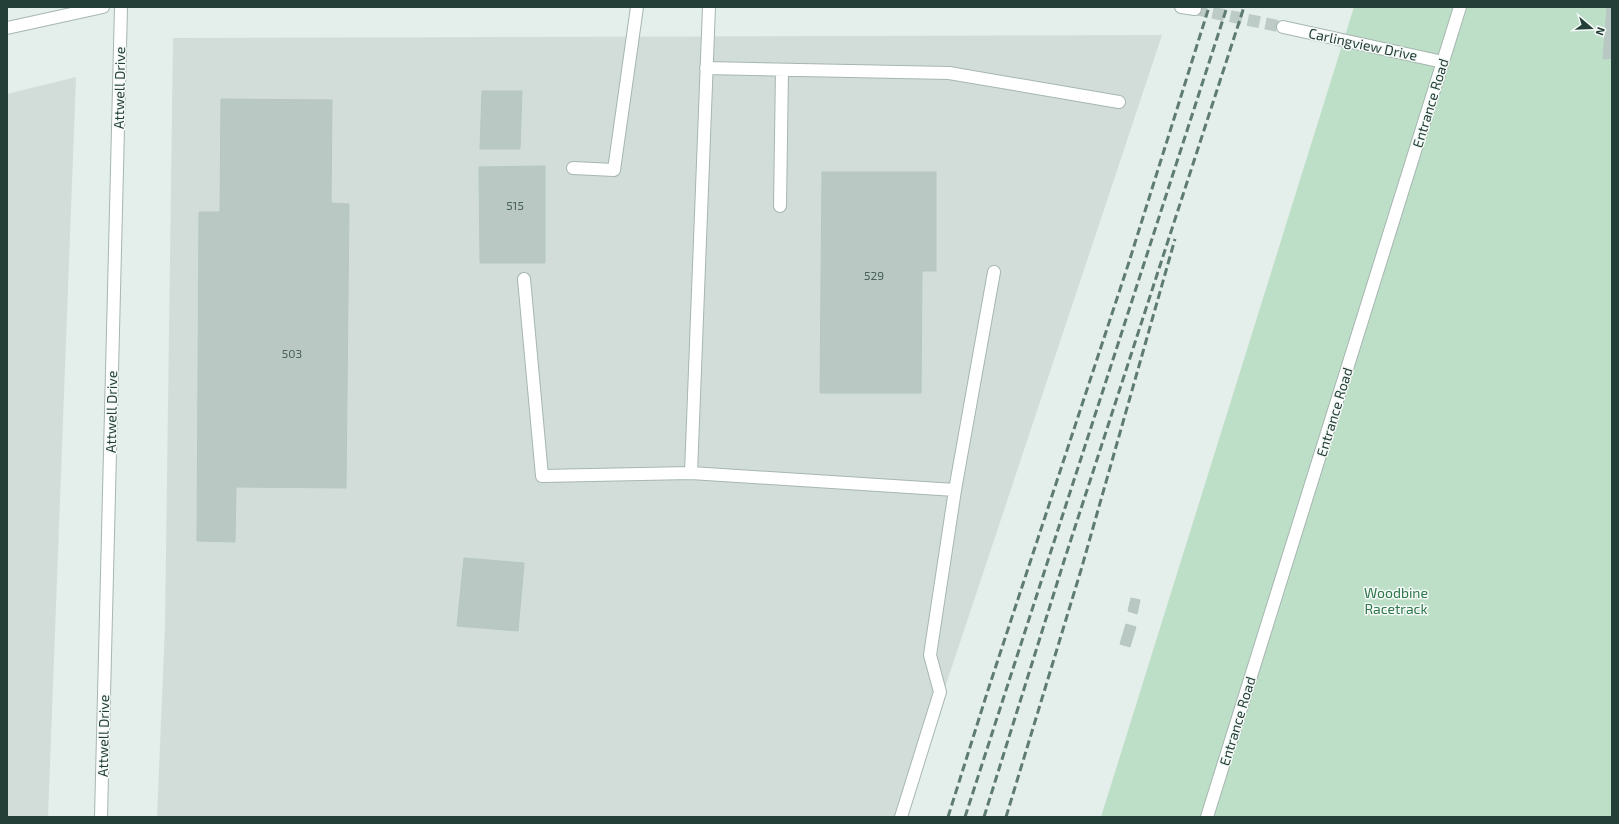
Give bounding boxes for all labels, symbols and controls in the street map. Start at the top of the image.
north arrow [1571,8,1611,48]
street label: Carlingview Drive [1307,24,1419,64]
text: N [1593,26,1608,37]
street label: Attwell Drive [110,47,128,129]
street label: Entrance Road [1408,56,1452,150]
house number: 515 [506,198,524,212]
house number: 529 [864,268,884,282]
house number: 503 [282,346,302,360]
street label: Entrance Road [1312,365,1356,459]
street label: Attwell Drive [102,371,120,453]
park label: Woodbine Racetrack [1364,584,1428,617]
street label: Entrance Road [1215,674,1259,768]
street label: Attwell Drive [94,695,112,777]

